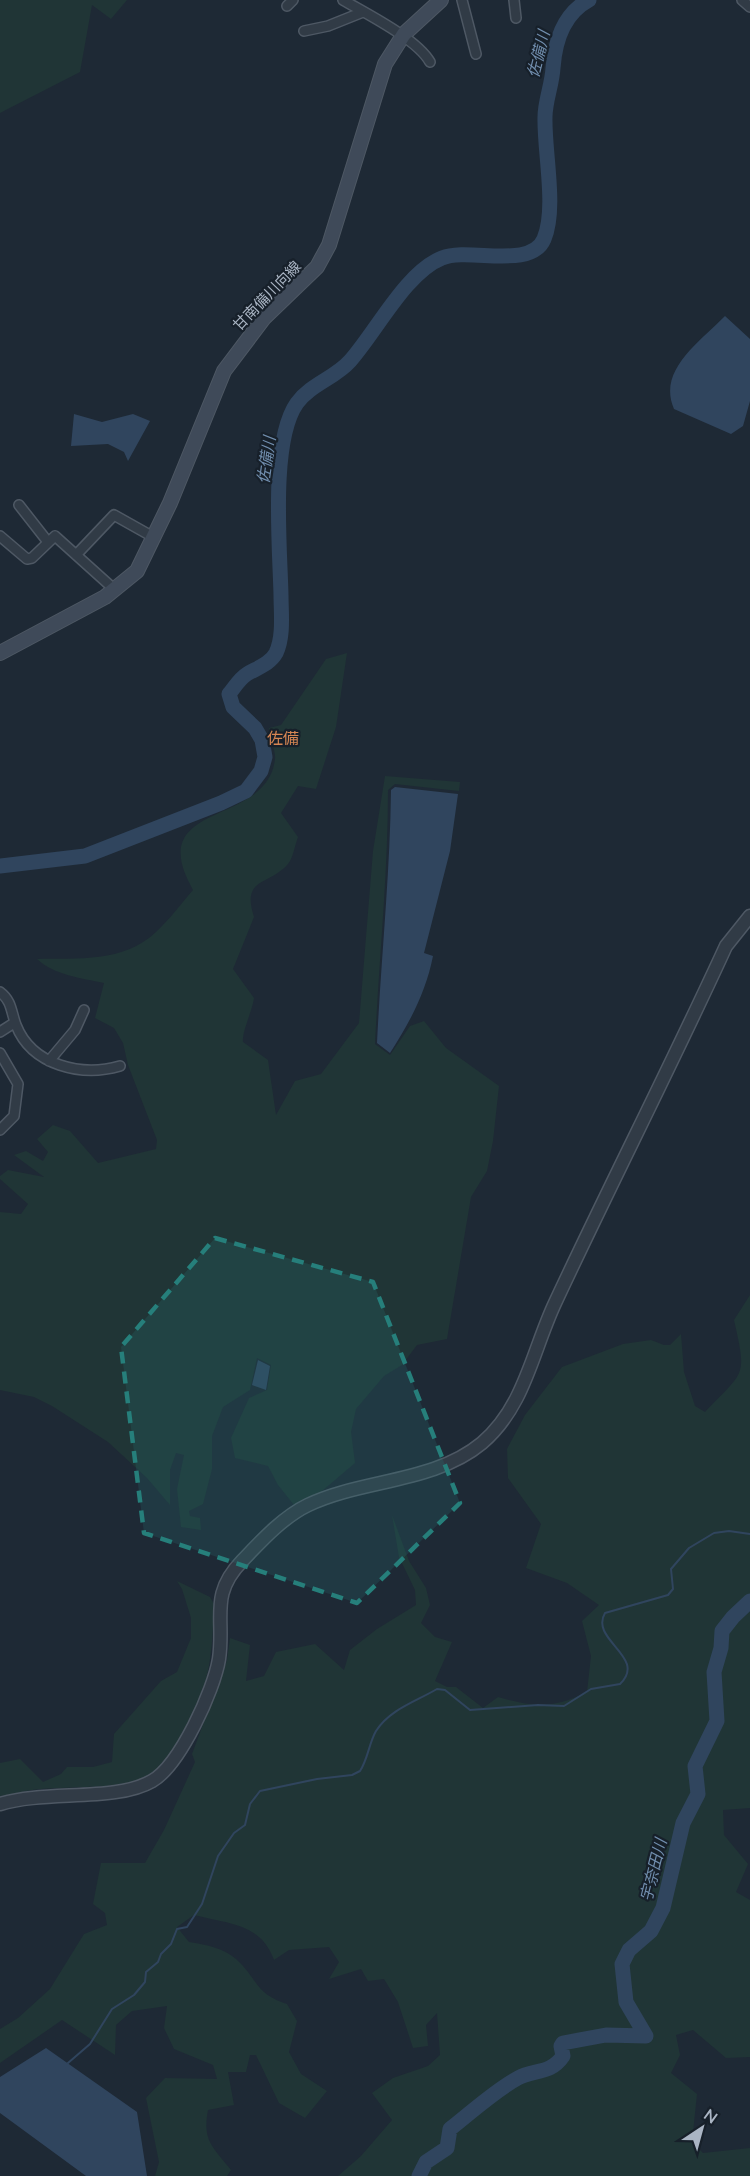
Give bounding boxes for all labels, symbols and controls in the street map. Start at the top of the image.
water label: 佐備川 [522,26,554,80]
street label: 甘南備川向線 [229,257,305,335]
water label: 佐備川 [253,433,280,485]
district label: 佐備 [267,728,299,748]
water label: 宇奈田川 [636,1835,671,1903]
north arrow [672,2098,732,2158]
text: N [700,2104,722,2128]

